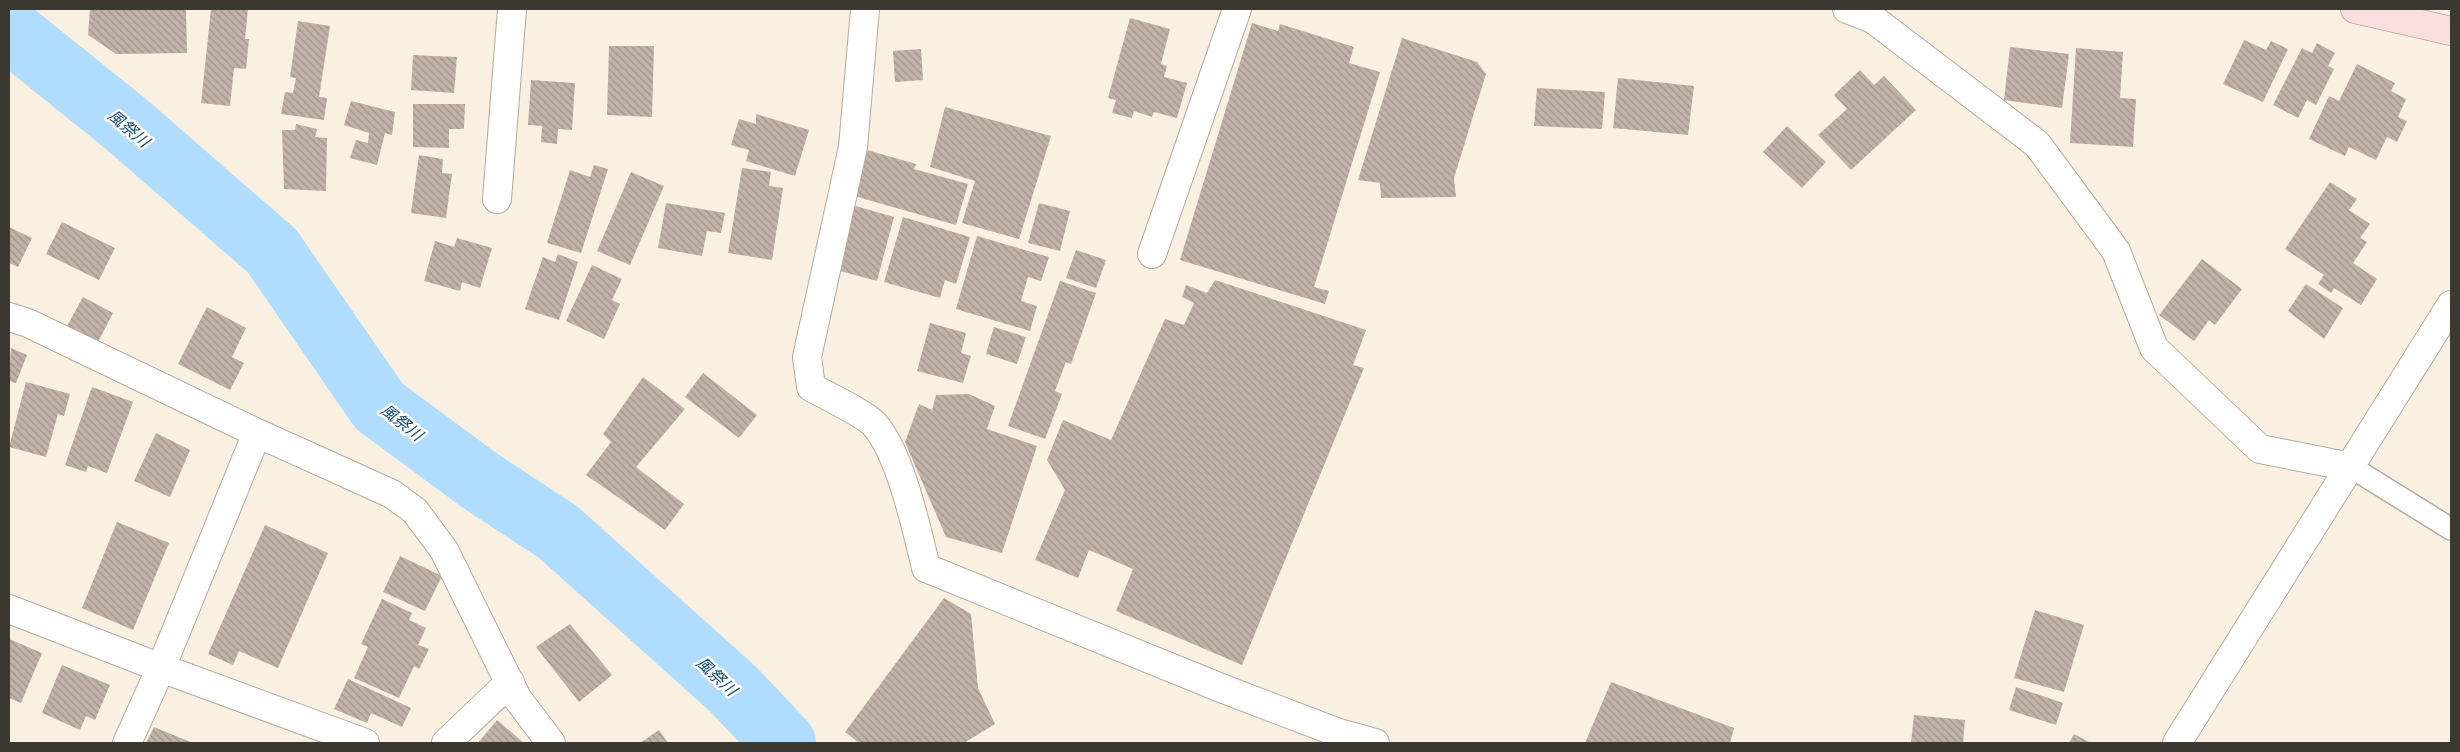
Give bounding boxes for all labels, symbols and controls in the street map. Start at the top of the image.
water label: 風祭川 [104,105,155,152]
water label: 風祭川 [377,399,429,446]
water label: 風祭川 [693,652,743,701]

